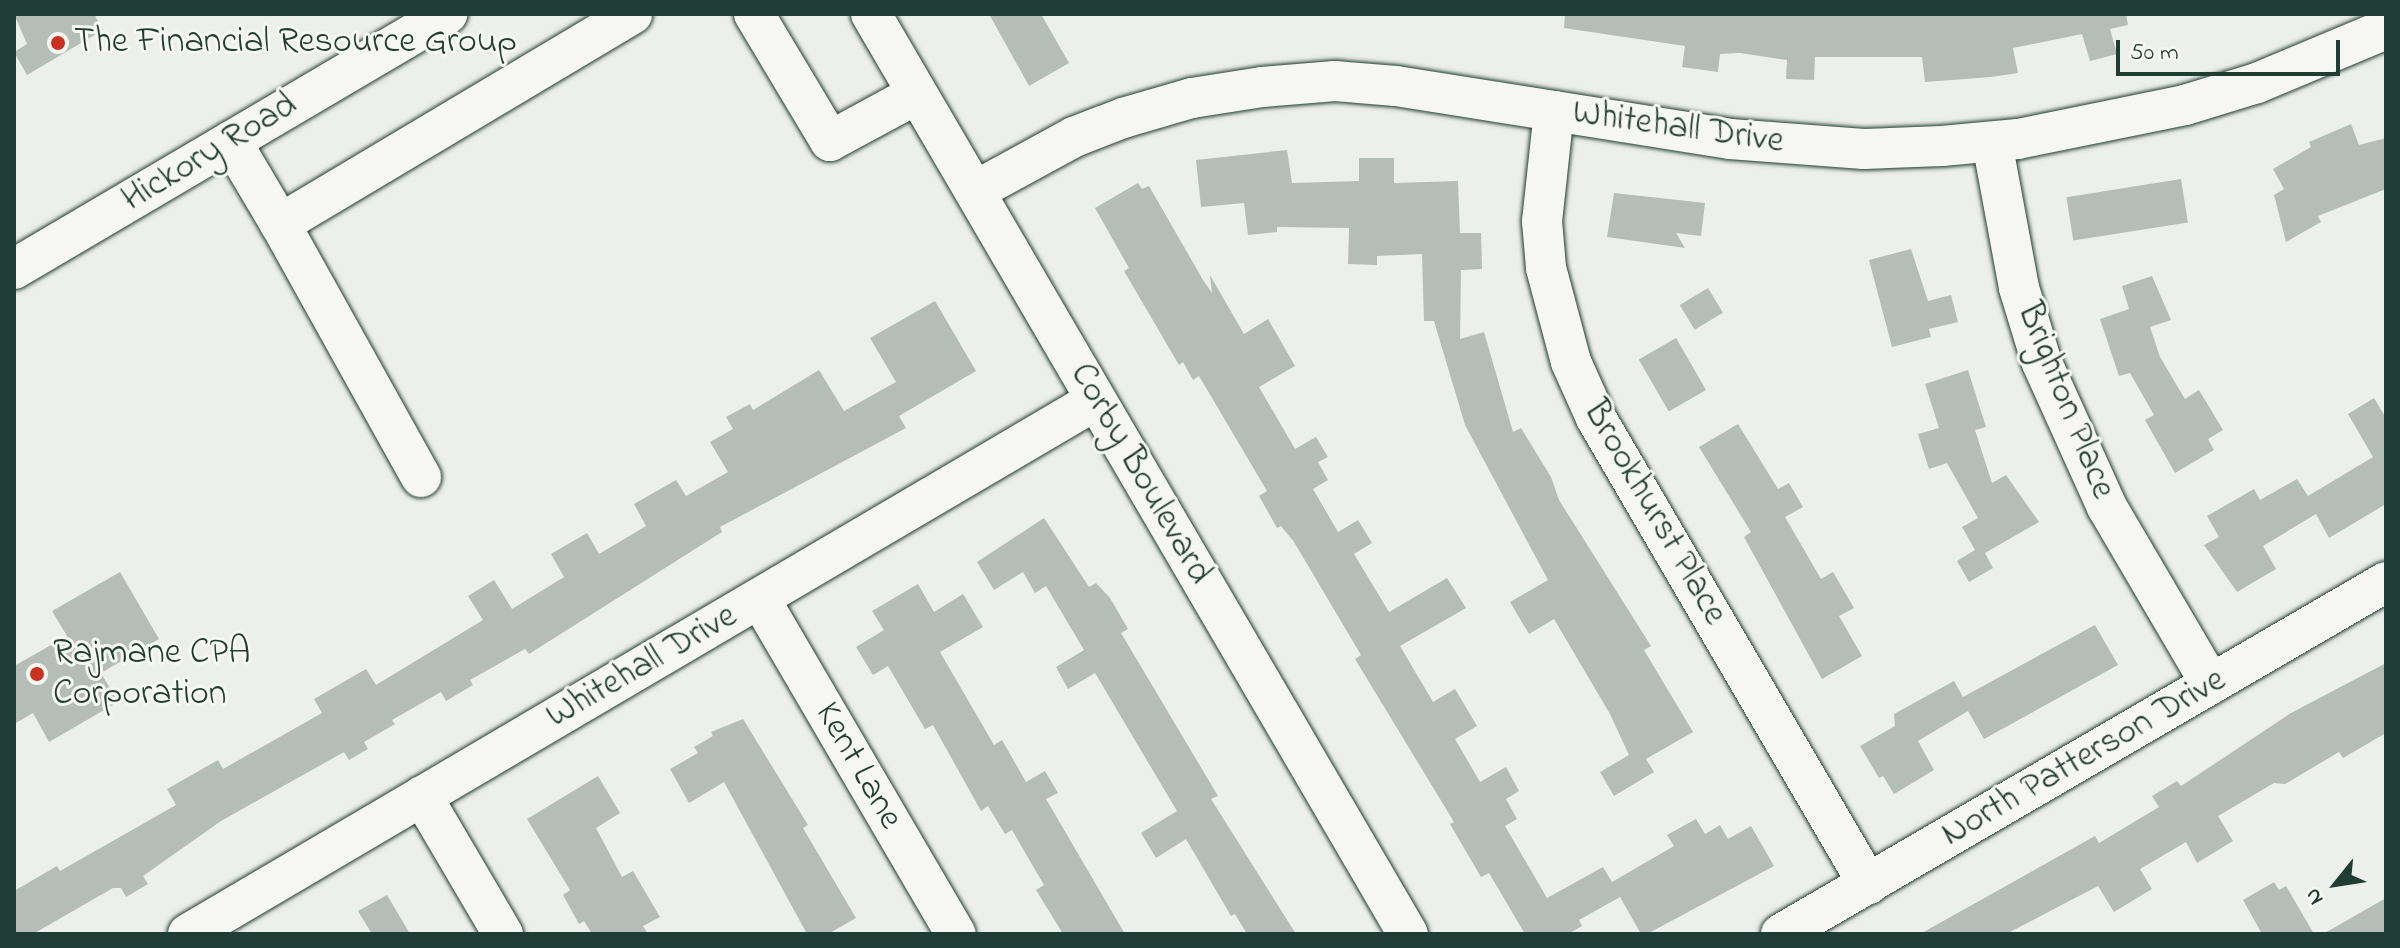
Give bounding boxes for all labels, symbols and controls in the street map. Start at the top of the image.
place label: The Financial Resource Group [74,21,517,65]
scale bar [2120,24,2344,74]
marker: The Financial Resource Group [49,34,67,52]
text: 50 m [2130,36,2179,71]
street label: Hickory Road [115,84,305,222]
street label: Whitehall Drive [1570,92,1786,164]
street label: Brighton Place [2006,297,2124,505]
street label: Corby Boulevard [1059,356,1221,592]
street label: Brookhurst Place [1572,393,1736,633]
street label: Whitehall Drive [539,595,745,739]
place label: Rajmane CPA Corporation [53,631,250,716]
street label: North Patterson Drive [1934,659,2234,857]
marker: Rajmane CPA Corporation [28,665,46,683]
street label: Kent Lane [805,695,911,837]
north arrow [2296,844,2376,924]
text: N [2298,882,2333,910]

